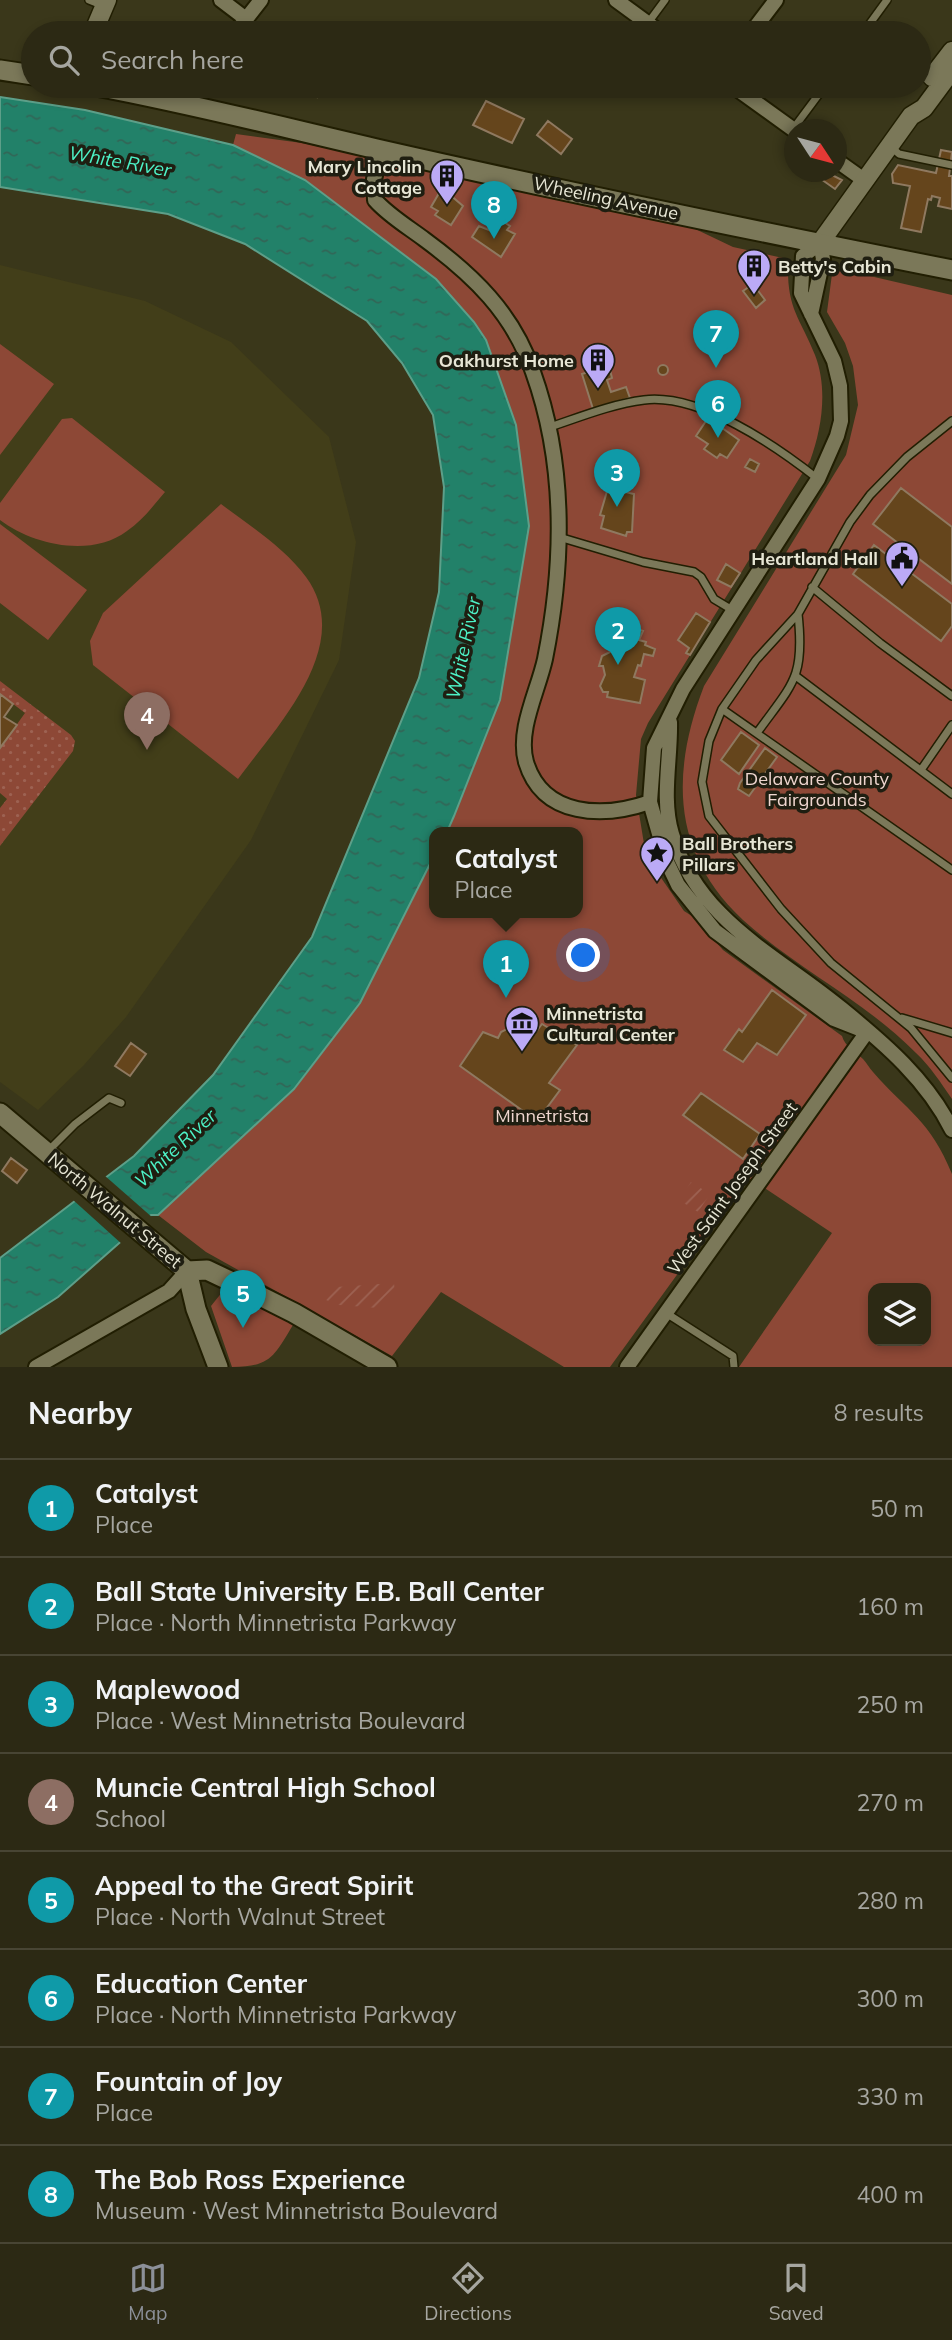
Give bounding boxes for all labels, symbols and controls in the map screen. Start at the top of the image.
search box [21,21,931,98]
icon: search [45,41,83,79]
text: Search here [101,43,244,76]
north arrow [784,119,847,182]
water label: White River [67,140,174,182]
place label: Mary Lincolin Cottage [307,155,422,199]
building icon: Mary Lincolin Cottage [428,157,466,206]
street label: Wheeling Avenue [531,171,681,225]
pin: 8 [471,181,517,239]
building icon: Betty's Cabin [735,247,773,296]
place label: Betty's Cabin [778,255,892,278]
pin: 7 [693,310,739,368]
building icon: Oakhurst Home [579,341,617,390]
place label: Oakhurst Home [439,349,574,372]
pin: 6 [695,380,741,438]
pin: 3 [594,449,640,507]
public building icon: Heartland Hall [883,539,921,588]
place label: Heartland Hall [751,547,878,570]
water label: White River [441,594,486,701]
pin: 2 [595,607,641,665]
pin: 4 [124,692,170,750]
park label: Delaware County Fairgrounds [745,767,890,811]
popup [429,827,583,918]
place label: Ball Brothers Pillars [682,832,793,876]
place icon: Ball Brothers Pillars [638,834,676,883]
text: Catalyst [455,842,557,875]
text: Place [455,875,513,904]
your location [566,938,600,972]
pin: 1 [483,940,529,998]
place label: Minnetrista Cultural Center [546,1002,676,1046]
museum icon: Minnetrista Cultural Center [503,1004,541,1053]
street label: West Saint Joseph Street [662,1097,802,1279]
water label: White River [129,1103,222,1192]
park label: Minnetrista [495,1104,589,1127]
street label: North Walnut Street [43,1147,187,1273]
pin: 5 [220,1270,266,1328]
map controls [868,1283,931,1346]
button: layers [868,1283,931,1346]
text: Nearby [28,1394,132,1432]
text: 8 results [834,1398,924,1427]
text: Catalyst [95,1477,198,1510]
text: 1 [44,1494,58,1523]
text: 50 m [870,1494,924,1523]
text: Place [95,1510,153,1539]
text: Ball State University E.B. Ball Center [95,1575,544,1608]
text: 2 [44,1592,58,1621]
text: 160 m [856,1592,924,1621]
text: Place · North Minnetrista Parkway [95,1608,456,1637]
text: Maplewood [95,1673,240,1706]
text: 3 [44,1690,58,1719]
text: 250 m [856,1690,924,1719]
text: Place · West Minnetrista Boulevard [95,1706,466,1735]
text: Muncie Central High School [95,1771,436,1804]
text: 4 [44,1788,58,1817]
text: 270 m [856,1788,924,1817]
text: School [95,1804,166,1833]
text: Appeal to the Great Spirit [95,1869,413,1902]
text: 5 [44,1886,58,1915]
text: 280 m [856,1886,924,1915]
text: Place · North Walnut Street [95,1902,385,1931]
text: Education Center [95,1967,307,2000]
text: 6 [44,1984,58,2013]
text: 300 m [856,1984,924,2013]
text: Place · North Minnetrista Parkway [95,2000,456,2029]
text: Fountain of Joy [95,2065,282,2098]
text: 7 [44,2082,58,2111]
text: 330 m [856,2082,924,2111]
text: Place [95,2098,153,2127]
text: The Bob Ross Experience [95,2163,405,2196]
text: 8 [44,2180,58,2209]
text: 400 m [856,2180,924,2209]
text: Museum · West Minnetrista Boulevard [95,2196,498,2225]
tab: Map [128,2259,167,2325]
tab: Directions [424,2259,512,2325]
tab: Saved [769,2259,824,2325]

